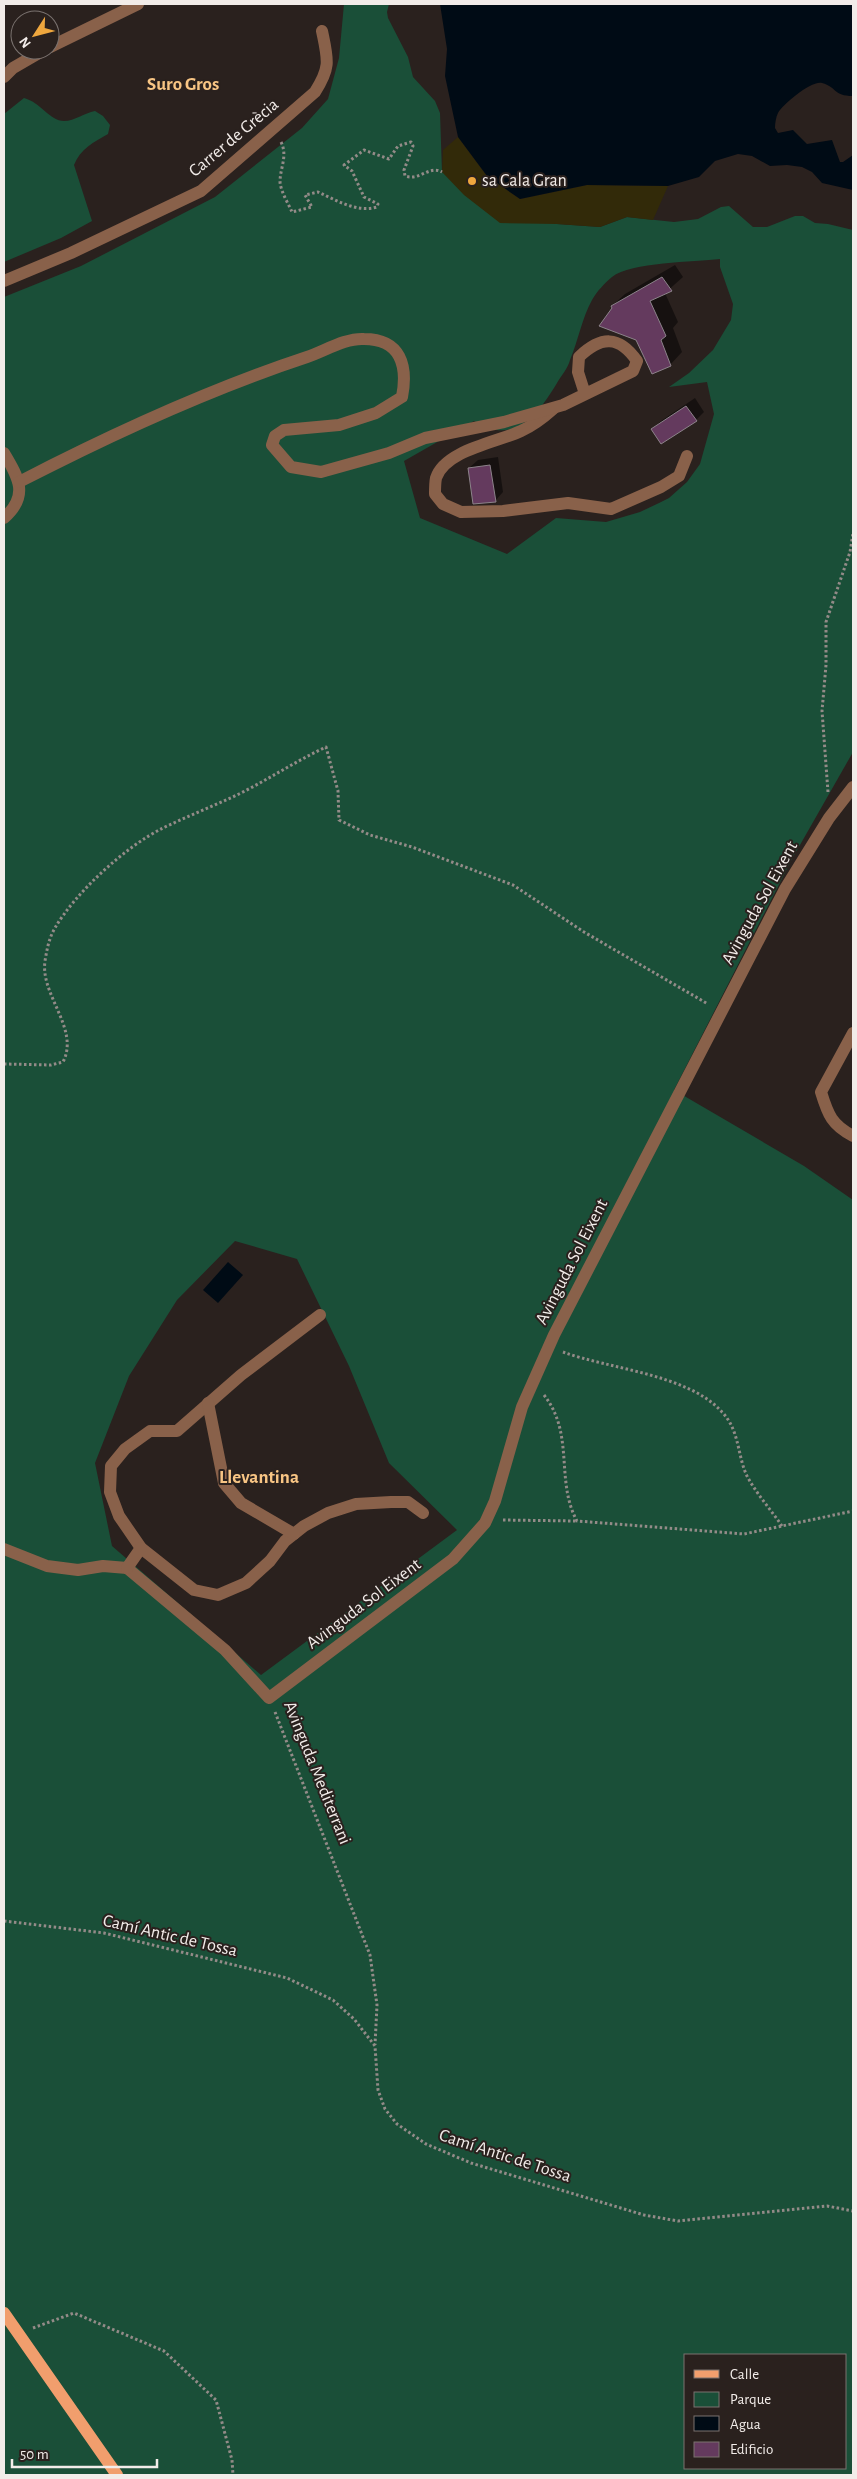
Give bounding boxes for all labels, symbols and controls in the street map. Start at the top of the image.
north arrow [10,10,60,60]
text: N [17,34,34,50]
district label: Suro Gros [147,75,219,94]
street label: Carrer de Grècia [186,95,282,181]
place label: sa Cala Gran [482,172,567,190]
marker: sa Cala Gran [466,175,478,187]
street label: Avinguda Sol Eixent [719,838,801,968]
street label: Avinguda Sol Eixent [533,1196,611,1328]
district label: Llevantina [219,1468,299,1487]
street label: Avinguda Sol Eixent [303,1555,425,1653]
street label: Avinguda Mediterrani [280,1699,354,1847]
street label: Camí Antic de Tossa [101,1912,239,1960]
street label: Camí Antic de Tossa [437,2126,573,2186]
legend [684,2354,847,2469]
text: Calle [730,2367,759,2382]
text: Parque [730,2392,771,2407]
text: Agua [730,2417,761,2432]
scale bar [12,2436,158,2468]
text: Edificio [730,2442,773,2457]
text: 50 m [20,2447,49,2462]

